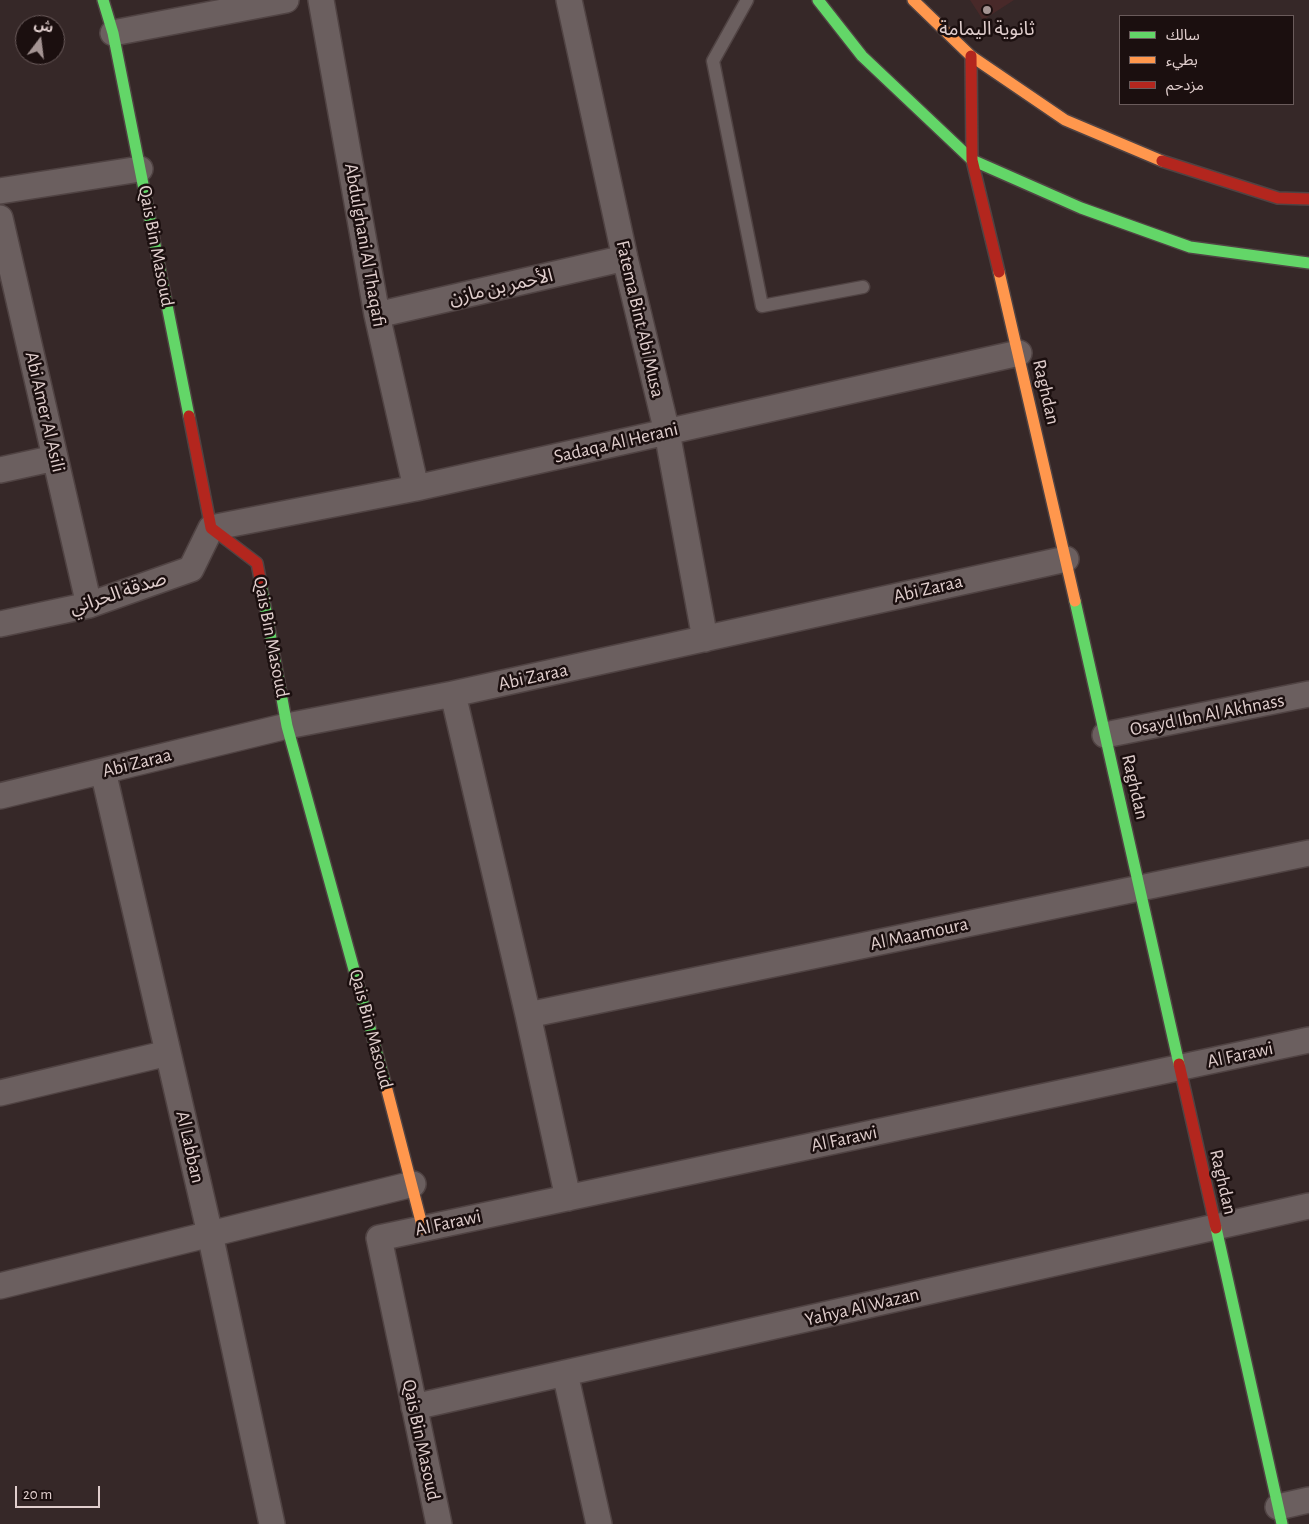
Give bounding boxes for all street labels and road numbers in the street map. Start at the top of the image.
street label: Abdulghani Al Thaqafi [339,161,391,329]
street label: Qais Bin Masoud [133,184,179,308]
street label: Fatema Bint Abi Musa [611,238,669,400]
street label: الأحمر بن مازن [447,264,555,310]
street label: Abi Amer Al Asili [20,349,70,475]
street label: Raghdan [1027,357,1065,427]
street label: Sadaqa Al Herani [552,418,680,468]
street label: صدقة الحراني [67,567,169,619]
street label: Abi Zaraa [891,570,965,608]
street label: Qais Bin Masoud [248,575,294,699]
street label: Abi Zaraa [496,659,570,695]
street label: Osayd Ibn Al Akhnass [1128,689,1286,741]
street label: Abi Zaraa [100,743,174,783]
street label: Raghdan [1116,752,1154,822]
street label: Al Maamoura [868,912,970,956]
street label: Qais Bin Masoud [344,967,398,1091]
street label: Al Farawi [1205,1037,1275,1073]
street label: Al Labban [171,1109,209,1185]
street label: Al Farawi [809,1121,879,1157]
street label: Raghdan [1204,1147,1242,1217]
street label: Al Farawi [413,1205,483,1241]
street label: Yahya Al Wazan [803,1283,921,1331]
street label: Qais Bin Masoud [397,1378,445,1502]

